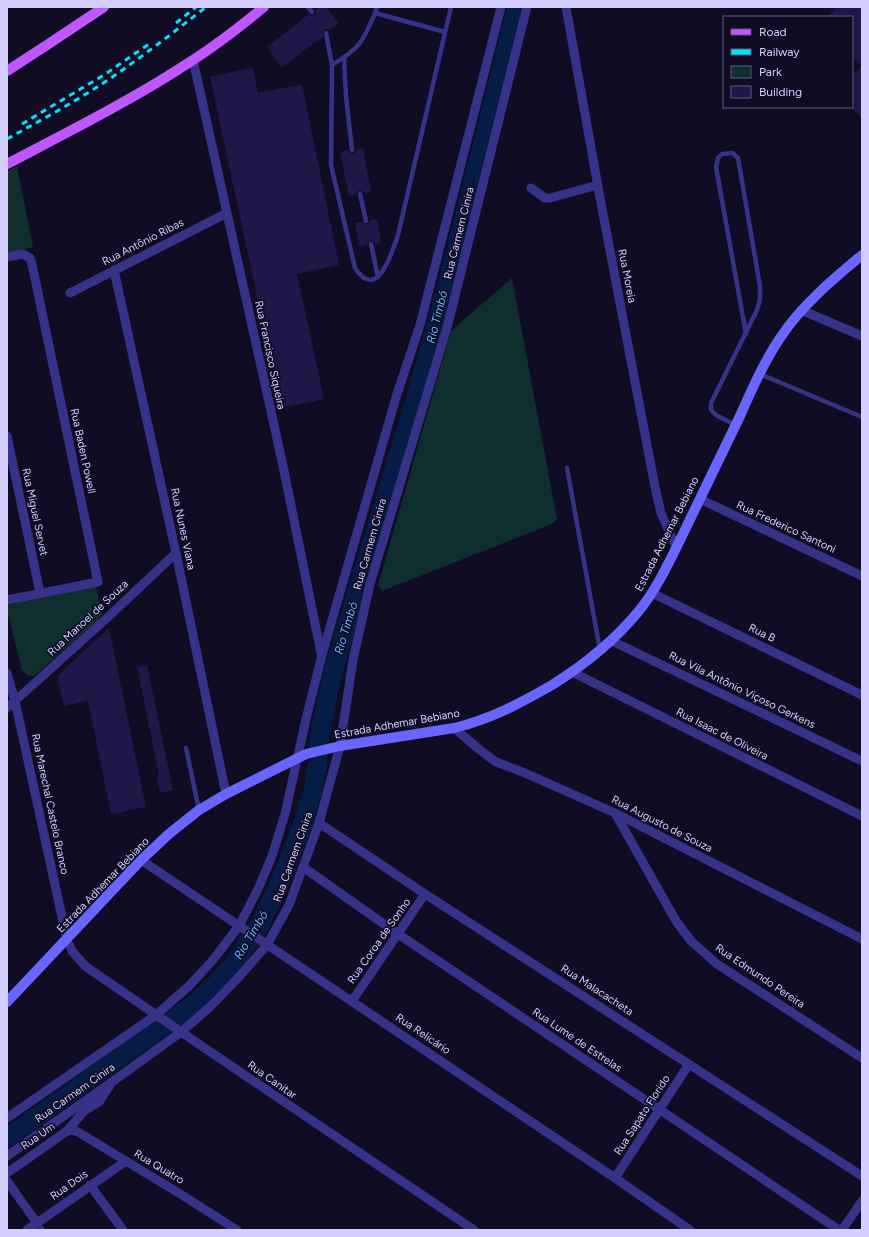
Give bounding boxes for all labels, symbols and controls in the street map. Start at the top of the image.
legend [723,16,853,108]
text: Road [759,25,787,39]
text: Railway [759,45,800,59]
text: Park [759,65,782,79]
text: Building [759,85,802,99]
street label: Rua Carmem Cinira [441,186,477,280]
street label: Rua Antônio Ribas [100,216,186,268]
street label: Rua Moreia [615,248,639,304]
water label: Rio Timbó [424,289,450,345]
street label: Rua Francisco Siqueira [252,299,288,411]
street label: Rua Baden Powell [68,407,98,495]
street label: Rua Miguel Servet [19,467,51,557]
street label: Estrada Adhemar Bebiano [632,474,702,594]
street label: Rua Nunes Viana [168,487,198,571]
street label: Rua Carmem Cinira [351,497,389,591]
street label: Rua Frederico Santoni [734,498,838,556]
street label: Rua Manoel de Souza [45,577,131,659]
water label: Rio Timbó [331,600,361,656]
street label: Rua B [747,621,778,645]
street label: Rua Vila Antônio Viçoso Gerkens [667,649,817,731]
street label: Rua Isaac de Oliveira [674,705,770,763]
street label: Estrada Adhemar Bebiano [333,707,461,741]
street label: Rua Marechal Castelo Branco [29,732,71,876]
street label: Rua Augusto de Souza [609,793,715,855]
street label: Rua Carmem Cinira [271,810,315,904]
street label: Estrada Adhemar Bebiano [54,835,152,935]
street label: Rua Coroa de Sonho [345,896,413,986]
water label: Rio Timbó [231,908,271,962]
street label: Rua Edmundo Pereira [713,941,807,1011]
street label: Rua Malacacheta [558,962,636,1018]
street label: Rua Lume de Estrelas [530,1005,624,1075]
street label: Rua Relicário [393,1011,453,1057]
street label: Rua Canitar [245,1058,299,1102]
street label: Rua Carmem Cinira [33,1061,117,1125]
street label: Rua Sapato Florido [611,1072,673,1158]
street label: Rua Um [19,1120,57,1152]
street label: Rua Quatro [132,1147,186,1187]
street label: Rua Dois [48,1167,90,1203]

